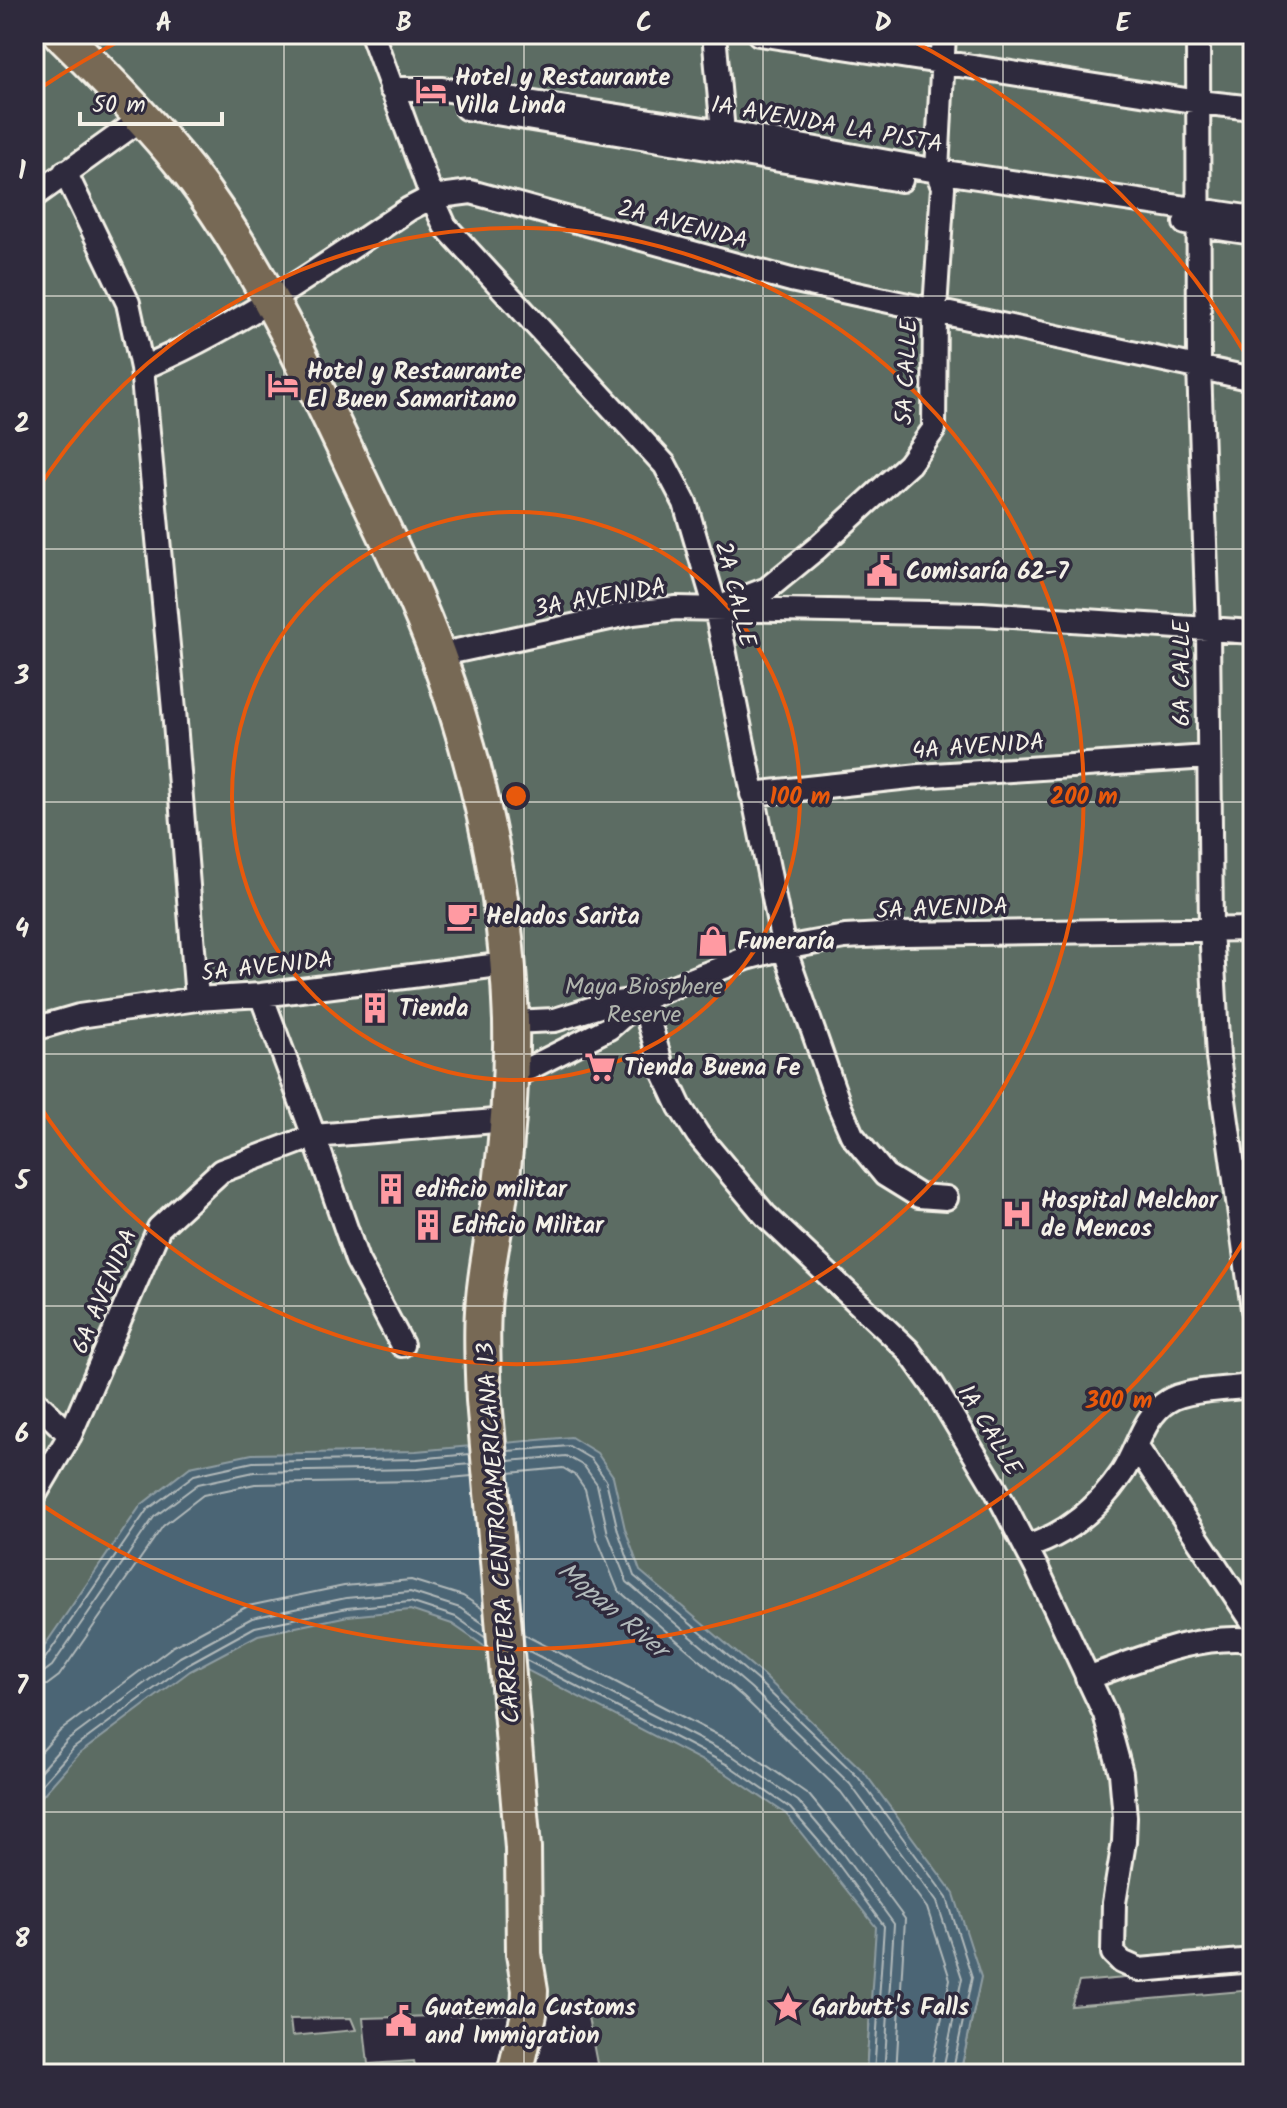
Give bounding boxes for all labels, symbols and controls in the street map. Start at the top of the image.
text: A [156,3,172,45]
text: B [396,3,412,45]
text: C [636,3,652,45]
text: D [874,3,892,45]
text: E [1116,3,1132,45]
place label: Hotel y Restaurante Villa Linda [455,59,671,126]
hotel icon: Hotel y Restaurante Villa Linda [414,74,448,108]
scale bar [80,76,222,126]
text: 50 m [92,86,146,125]
street label: 1A AVENIDA LA PISTA [708,86,946,165]
text: 1 [18,151,26,193]
street label: 2A AVENIDA [613,189,752,262]
street label: 5A CALLE [885,317,930,426]
place label: Hotel y Restaurante El Buen Samaritano [307,353,523,420]
hotel icon: Hotel y Restaurante El Buen Samaritano [266,368,300,402]
text: 2 [14,404,30,446]
street label: 2A CALLE [703,538,767,652]
place label: Comisaría 62-7 [906,553,1069,592]
public building icon: Comisaría 62-7 [865,554,899,588]
street label: 3A AVENIDA [531,568,669,629]
street label: 6A CALLE [1163,619,1202,726]
text: 3 [14,656,29,698]
street label: 4A AVENIDA [911,723,1046,772]
text: 100 m [770,778,830,817]
text: 200 m [1050,778,1118,817]
centre of rings [502,782,530,810]
street label: 5A AVENIDA [875,888,1009,931]
place label: Helados Sarita [486,898,640,937]
cafe icon: Helados Sarita [445,899,479,933]
text: 4 [15,909,29,951]
place label: Funeraría [737,923,835,962]
shop icon: Funeraría [696,924,730,958]
street label: 5A AVENIDA [199,941,335,994]
park label: Maya Biosphere Reserve [565,968,723,1035]
place label: Tienda [399,990,468,1029]
building icon: Tienda [358,991,392,1025]
place label: Tienda Buena Fe [624,1049,801,1088]
supermarket icon: Tienda Buena Fe [583,1050,617,1084]
text: 5 [14,1161,30,1203]
place label: edificio militar [415,1171,568,1210]
building icon: edificio militar [374,1172,408,1206]
place label: Hospital Melchor de Mencos [1041,1182,1219,1249]
hospital icon: Hospital Melchor de Mencos [1000,1197,1034,1231]
place label: Edificio Militar [452,1207,605,1246]
building icon: Edificio Militar [411,1208,445,1242]
street label: 6A AVENIDA [61,1223,149,1360]
street label: CARRETERA CENTROAMERICANA 13 [467,1341,532,1725]
street label: 1A CALLE [946,1377,1032,1485]
text: 300 m [1085,1382,1152,1421]
text: 6 [15,1414,29,1456]
water label: Mopan River [547,1551,681,1673]
text: 7 [16,1666,29,1708]
text: 8 [14,1919,30,1961]
place label: Guatemala Customs and Immigration [425,1989,636,2056]
place label: Garbutt's Falls [812,1989,969,2028]
place icon: Garbutt's Falls [771,1990,805,2024]
public building icon: Guatemala Customs and Immigration [384,2004,418,2038]

